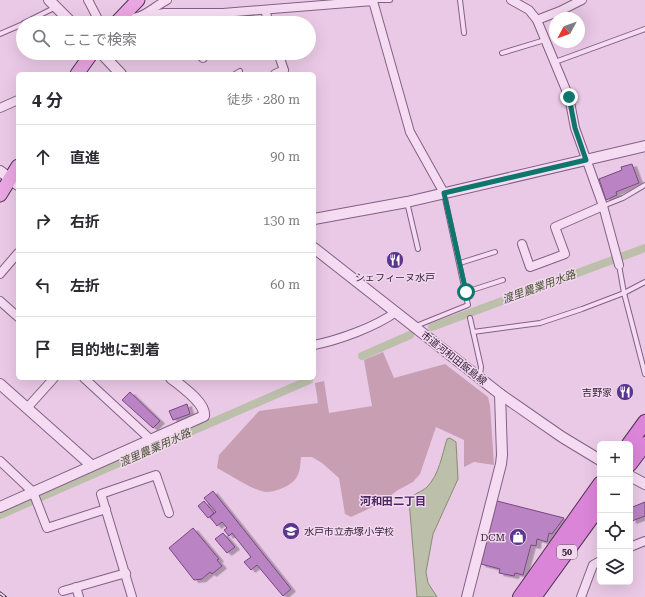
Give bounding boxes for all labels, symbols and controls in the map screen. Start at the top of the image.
north arrow [549,12,585,48]
search box [16,16,316,60]
icon: search [30,27,52,49]
text: ここで検索 [62,31,137,49]
route end [560,88,578,106]
text: 4 分 [32,90,63,110]
text: 徒歩 · 280 m [227,92,300,107]
icon: ahead [32,146,54,168]
text: 直進 [70,149,100,167]
text: 90 m [270,149,300,164]
icon: right [32,210,54,232]
text: 右折 [70,213,100,231]
text: 130 m [263,213,300,228]
restaurant icon: シェフィーヌ水戸 [385,250,405,270]
water label: 渡里農業用水路 [501,267,578,306]
place label: シェフィーヌ水戸 [355,272,435,283]
icon: left [32,274,54,296]
text: 左折 [70,277,100,295]
text: 60 m [270,277,300,292]
route start [457,283,475,301]
street label: 市道河和田飯島線 [419,329,489,387]
icon: arrive [32,338,54,360]
text: 目的地に到着 [70,341,160,359]
restaurant icon: 吉野家 [615,382,635,402]
place label: 吉野家 [582,387,612,398]
water label: 渡里農業用水路 [117,426,194,470]
map controls [597,441,633,585]
button: + [597,441,633,477]
button: − [597,477,633,513]
district label: 河和田二丁目 [360,495,426,508]
button: locate [597,513,633,549]
school or university icon: 水戸市立赤塚小学校 [281,521,301,541]
place label: 水戸市立赤塚小学校 [304,526,394,537]
shop icon: DCM [508,527,528,547]
place label: DCM [481,532,505,543]
road number: 50 [557,545,577,559]
button: layers [597,549,633,585]

